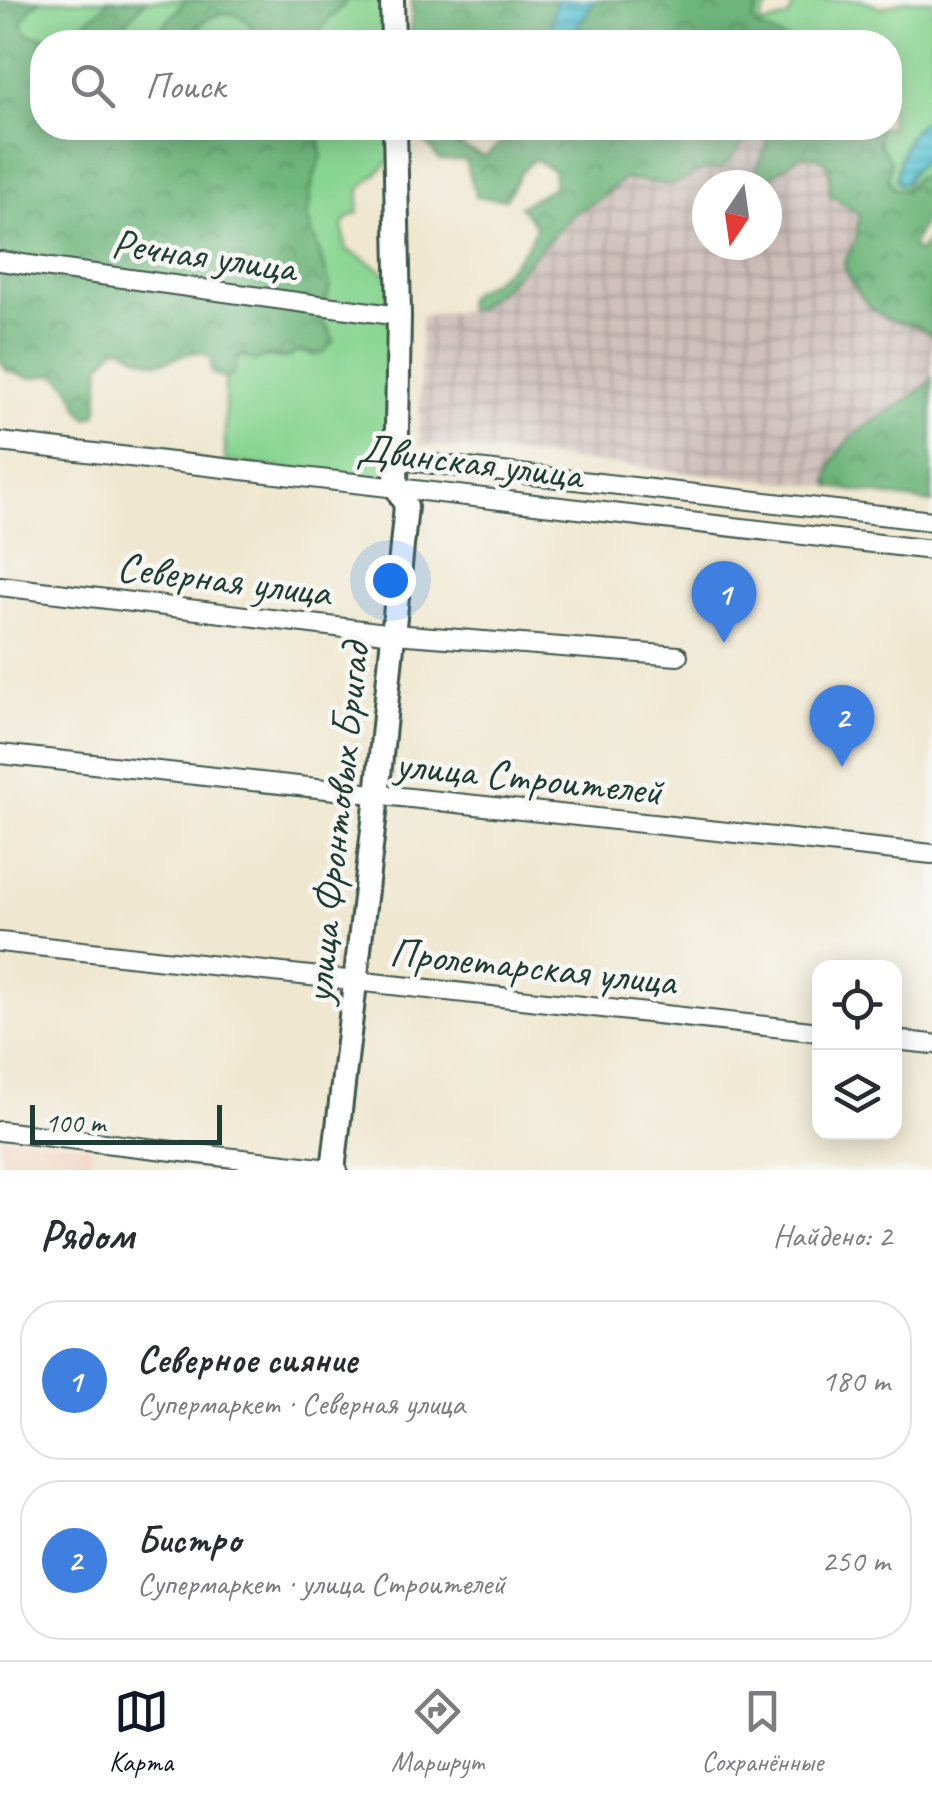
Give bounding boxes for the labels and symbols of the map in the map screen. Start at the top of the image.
north arrow [692,170,782,260]
street label: Речная улица [108,216,303,295]
street label: Двинская улица [355,421,589,502]
street label: Северная улица [114,540,336,619]
your location [365,555,416,606]
pin: 1 [692,560,756,643]
street label: улица Фронтовых Бригад [291,636,382,1009]
pin: 2 [810,684,874,767]
street label: улица Строителей [390,737,667,818]
street label: Пролетарская улица [387,925,682,1008]
scale bar [30,1100,222,1144]

